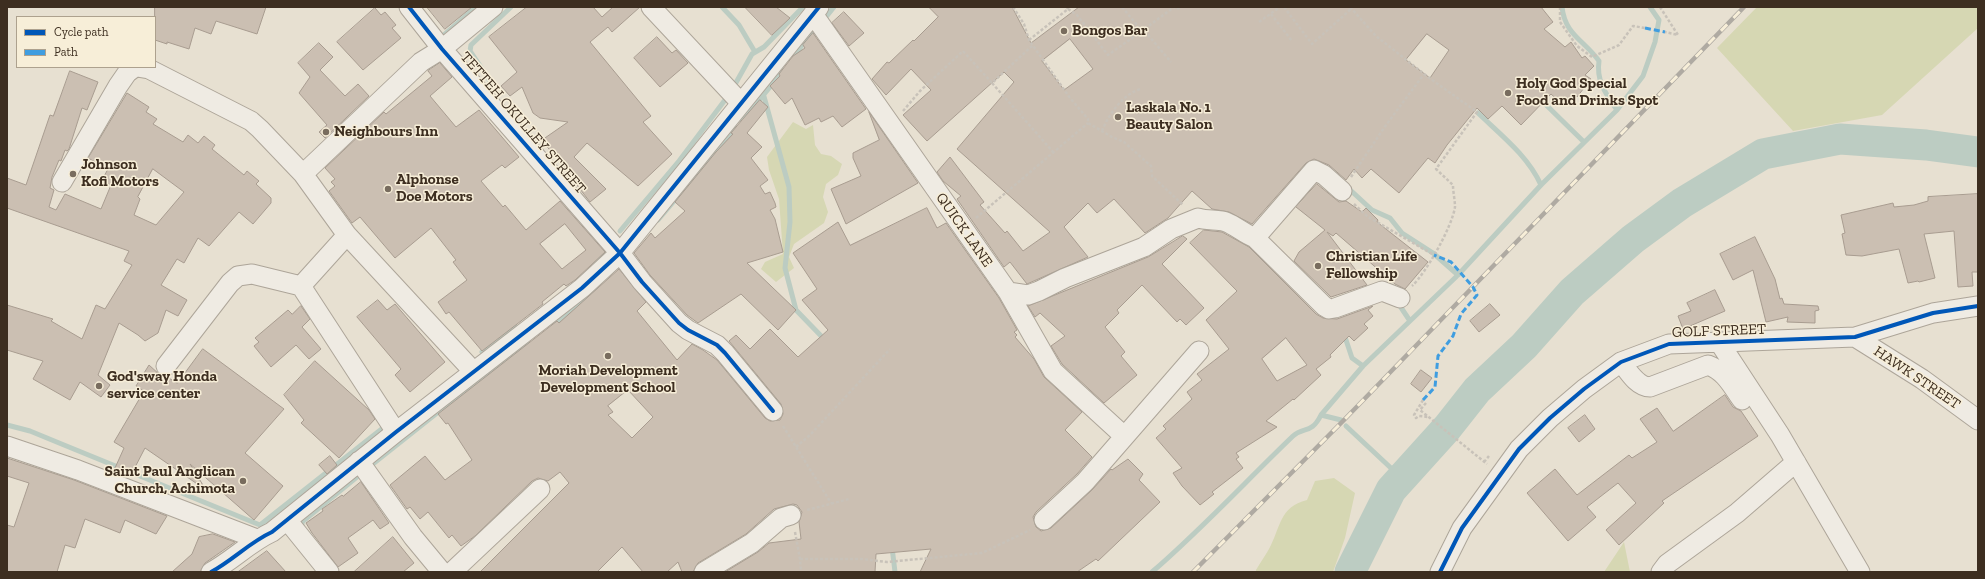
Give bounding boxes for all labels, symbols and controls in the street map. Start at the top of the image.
legend [16,16,156,68]
place label: Bongos Bar [1072,22,1148,40]
text: Cycle path [54,25,108,39]
marker: Bongos Bar [1059,26,1069,36]
text: Path [54,45,78,59]
street label: TETTEH OKULLEY STREET [456,48,590,198]
place label: Holy God Special Food and Drinks Spot [1516,75,1658,110]
marker: Holy God Special Food and Drinks Spot [1503,88,1513,98]
place label: Laskala No. 1 Beauty Salon [1126,99,1213,134]
marker: Laskala No. 1 Beauty Salon [1113,112,1123,122]
place label: Neighbours Inn [334,123,438,141]
marker: Neighbours Inn [321,127,331,137]
place label: Johnson Kofi Motors [81,156,159,191]
marker: Johnson Kofi Motors [68,169,78,179]
place label: Alphonse Doe Motors [396,171,473,206]
marker: Alphonse Doe Motors [383,184,393,194]
street label: QUICK LANE [932,189,996,271]
place label: Christian Life Fellowship [1326,248,1417,283]
marker: Christian Life Fellowship [1313,261,1323,271]
street label: GOLF STREET [1671,320,1767,342]
street label: HAWK STREET [1870,342,1964,414]
marker: Moriah Development Development School [603,351,613,361]
place label: Moriah Development Development School [538,362,678,397]
place label: God'sway Honda service center [107,368,217,403]
marker: God'sway Honda service center [94,381,104,391]
place label: Saint Paul Anglican Church, Achimota [105,463,235,498]
marker: Saint Paul Anglican Church, Achimota [238,476,248,486]

